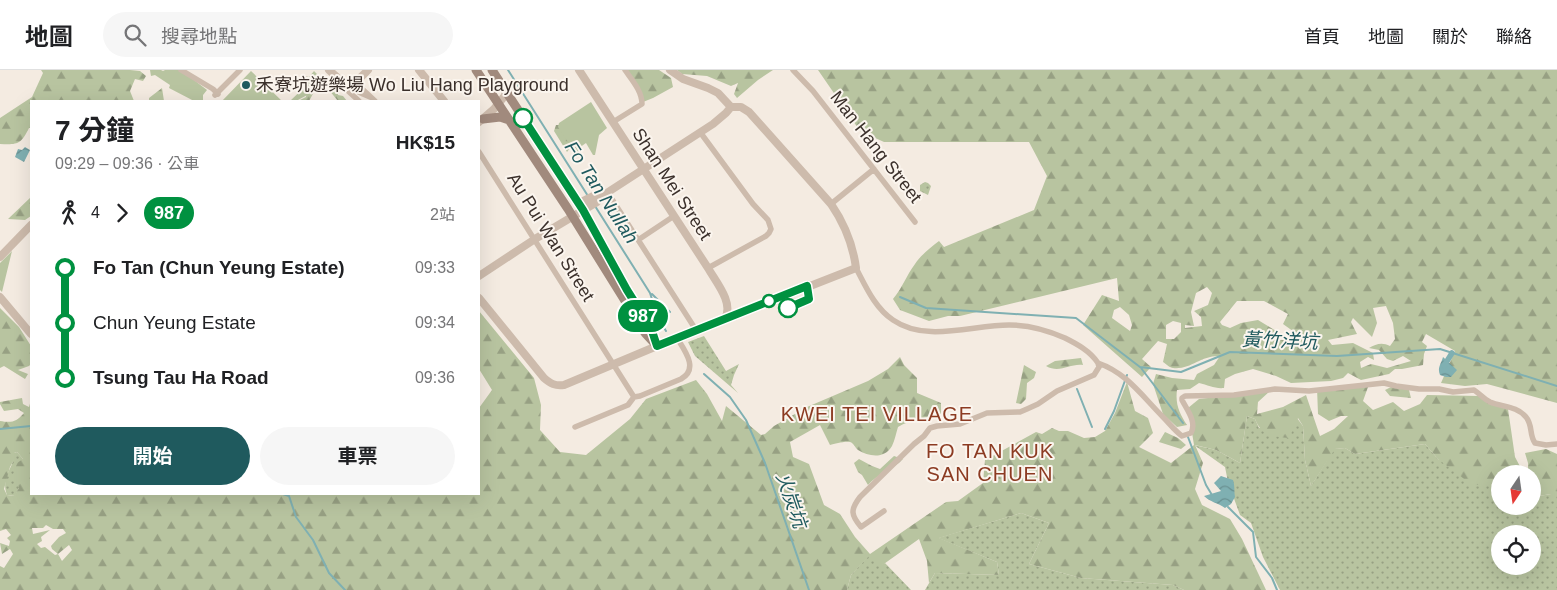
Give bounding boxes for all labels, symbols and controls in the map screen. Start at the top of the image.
search box [103,12,453,57]
icon: search [121,21,149,49]
text: 地圖 [25,23,73,50]
text: 搜尋地點 [161,26,237,47]
text: 首頁 [1304,27,1340,47]
text: 地圖 [1368,27,1404,47]
text: 關於 [1432,27,1468,47]
text: 聯絡 [1496,27,1532,47]
place label: 禾寮坑遊樂場 Wo Liu Hang Playground [256,75,569,95]
marker: 禾寮坑遊樂場 Wo Liu Hang Playground [240,79,252,91]
street label: Man Hang Street [826,87,926,207]
unlabelled marker [513,108,533,128]
text: 7 分鐘 [55,115,134,146]
street label: Shan Mei Street [628,124,716,244]
text: HK$15 [396,132,455,153]
water label: Fo Tan Nullah [561,137,642,247]
text: 09:29 – 09:36 · 公車 [55,155,199,172]
street label: Au Pui Wan Street [503,169,599,305]
icon: walk [55,199,83,227]
icon: forward [108,199,136,227]
text: 987 [154,203,184,223]
text: 4 [91,204,100,221]
text: 2站 [430,206,455,223]
text: Fo Tan (Chun Yeung Estate) [93,257,345,278]
text: 09:33 [415,259,455,276]
unlabelled marker [762,294,776,308]
unlabelled marker [778,298,798,318]
line badge: 987 [614,300,672,332]
text: 987 [628,306,658,326]
text: Chun Yeung Estate [93,312,256,333]
text: 09:34 [415,314,455,331]
water label: 黃竹洋坑 [1242,329,1321,352]
text: Tsung Tau Ha Road [93,367,269,388]
text: 09:36 [415,369,455,386]
district label: KWEI TEI VILLAGE [781,403,973,425]
button: 開始 [55,427,250,485]
button: 車票 [260,427,455,485]
district label: FO TAN KUK SAN CHUEN [926,440,1054,485]
north arrow [1491,465,1541,515]
map controls [1491,465,1541,575]
water label: 火炭坑 [772,470,812,533]
button: locate [1491,525,1541,575]

